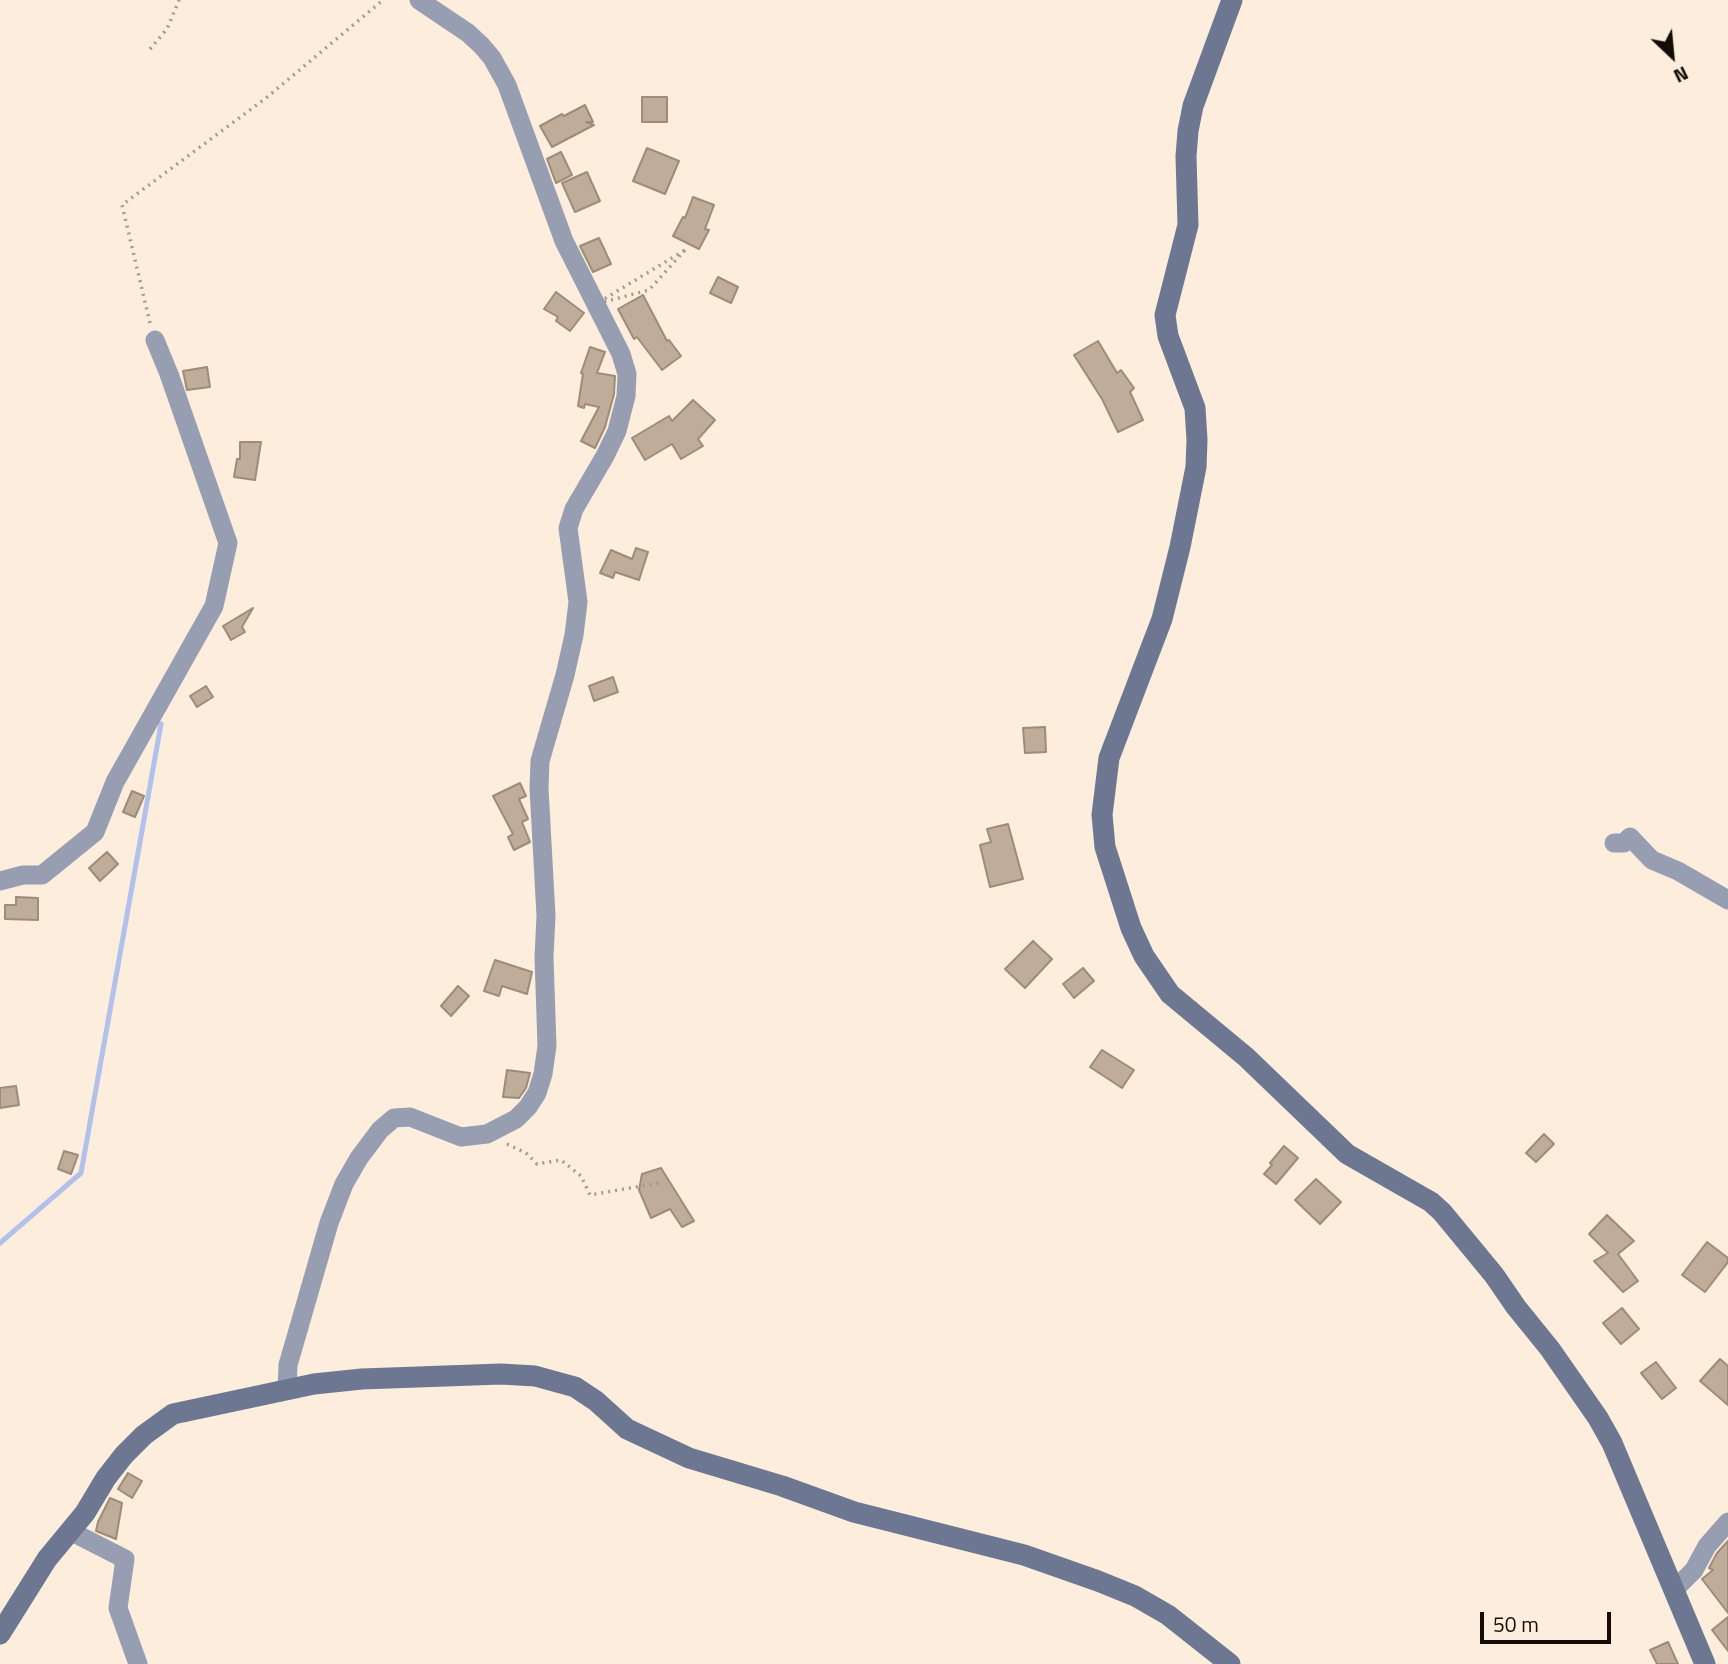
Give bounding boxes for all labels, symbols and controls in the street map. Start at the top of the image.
north arrow [1637,21,1707,91]
text: N [1669,59,1694,91]
scale bar [1483,1598,1614,1642]
text: 50 m [1493,1608,1539,1640]

